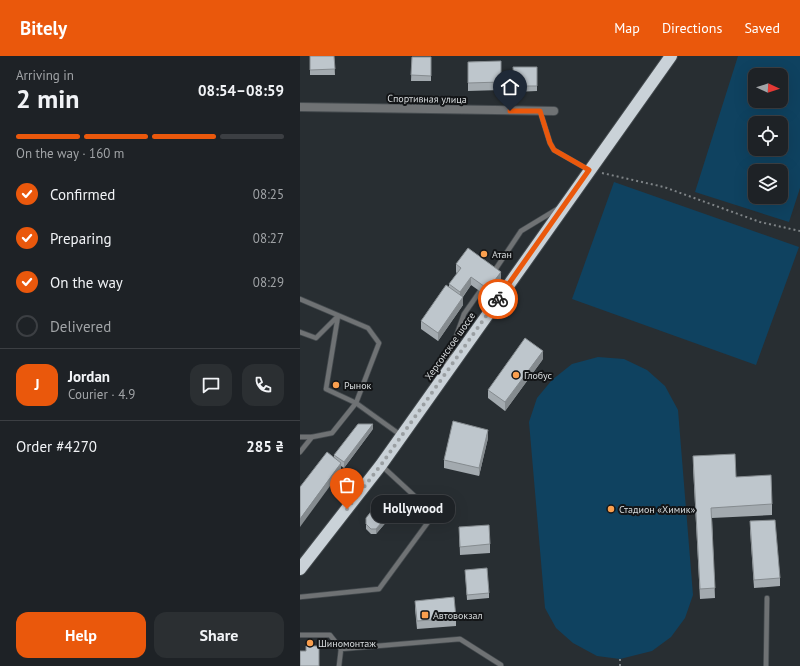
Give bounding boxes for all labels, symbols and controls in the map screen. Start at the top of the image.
text: Bitely [20,16,67,40]
text: Map [614,19,640,37]
text: Directions [662,19,722,37]
text: Saved [744,19,780,37]
text: Arriving in [16,67,74,84]
north arrow [748,68,788,108]
map controls [748,68,788,204]
pin [493,70,527,111]
icon: home [499,76,521,98]
text: 08:54–08:59 [198,81,284,100]
text: 2 min [16,82,79,115]
street label: Спортивная улица [387,92,467,106]
button: locate [748,116,788,156]
text: On the way · 160 m [16,145,124,162]
button: layers [748,164,788,204]
icon: check [16,183,38,205]
text: Confirmed [50,185,115,204]
text: 08:25 [253,186,284,203]
icon: check [16,227,38,249]
text: Preparing [50,229,112,248]
text: 08:27 [253,230,284,247]
place label: Атан [492,248,512,261]
marker: Атан [479,249,489,259]
icon: check [16,271,38,293]
text: On the way [50,273,123,292]
text: 08:29 [253,274,284,291]
courier [478,279,518,319]
icon: bike [487,288,509,310]
street label: Херсонское шоссе [422,310,478,382]
text: Delivered [50,317,111,336]
button: chat [190,364,232,406]
button: phone [242,364,284,406]
text: Jordan [68,367,110,386]
place label: Глобус [524,369,553,382]
marker: Глобус [511,370,521,380]
text: J [34,375,40,394]
place label: Рынок [344,379,372,392]
marker: Рынок [331,380,341,390]
text: Courier · 4.9 [68,386,135,403]
text: Order #4270 [16,437,97,456]
text: 285 ₴ [246,437,284,456]
pin [330,468,364,509]
icon: bag [336,474,358,496]
callout: Hollywood [371,495,455,523]
text: Hollywood [383,500,443,517]
place label: Стадион «Химик» [619,503,695,516]
marker: Стадион «Химик» [606,504,616,514]
place label: Автовокзал [433,609,483,622]
marker: Автовокзал [420,610,430,620]
button: Help [16,612,146,658]
button: Share [154,612,284,658]
place label: Шиномонтаж [318,637,376,650]
marker: Шиномонтаж [305,638,315,648]

